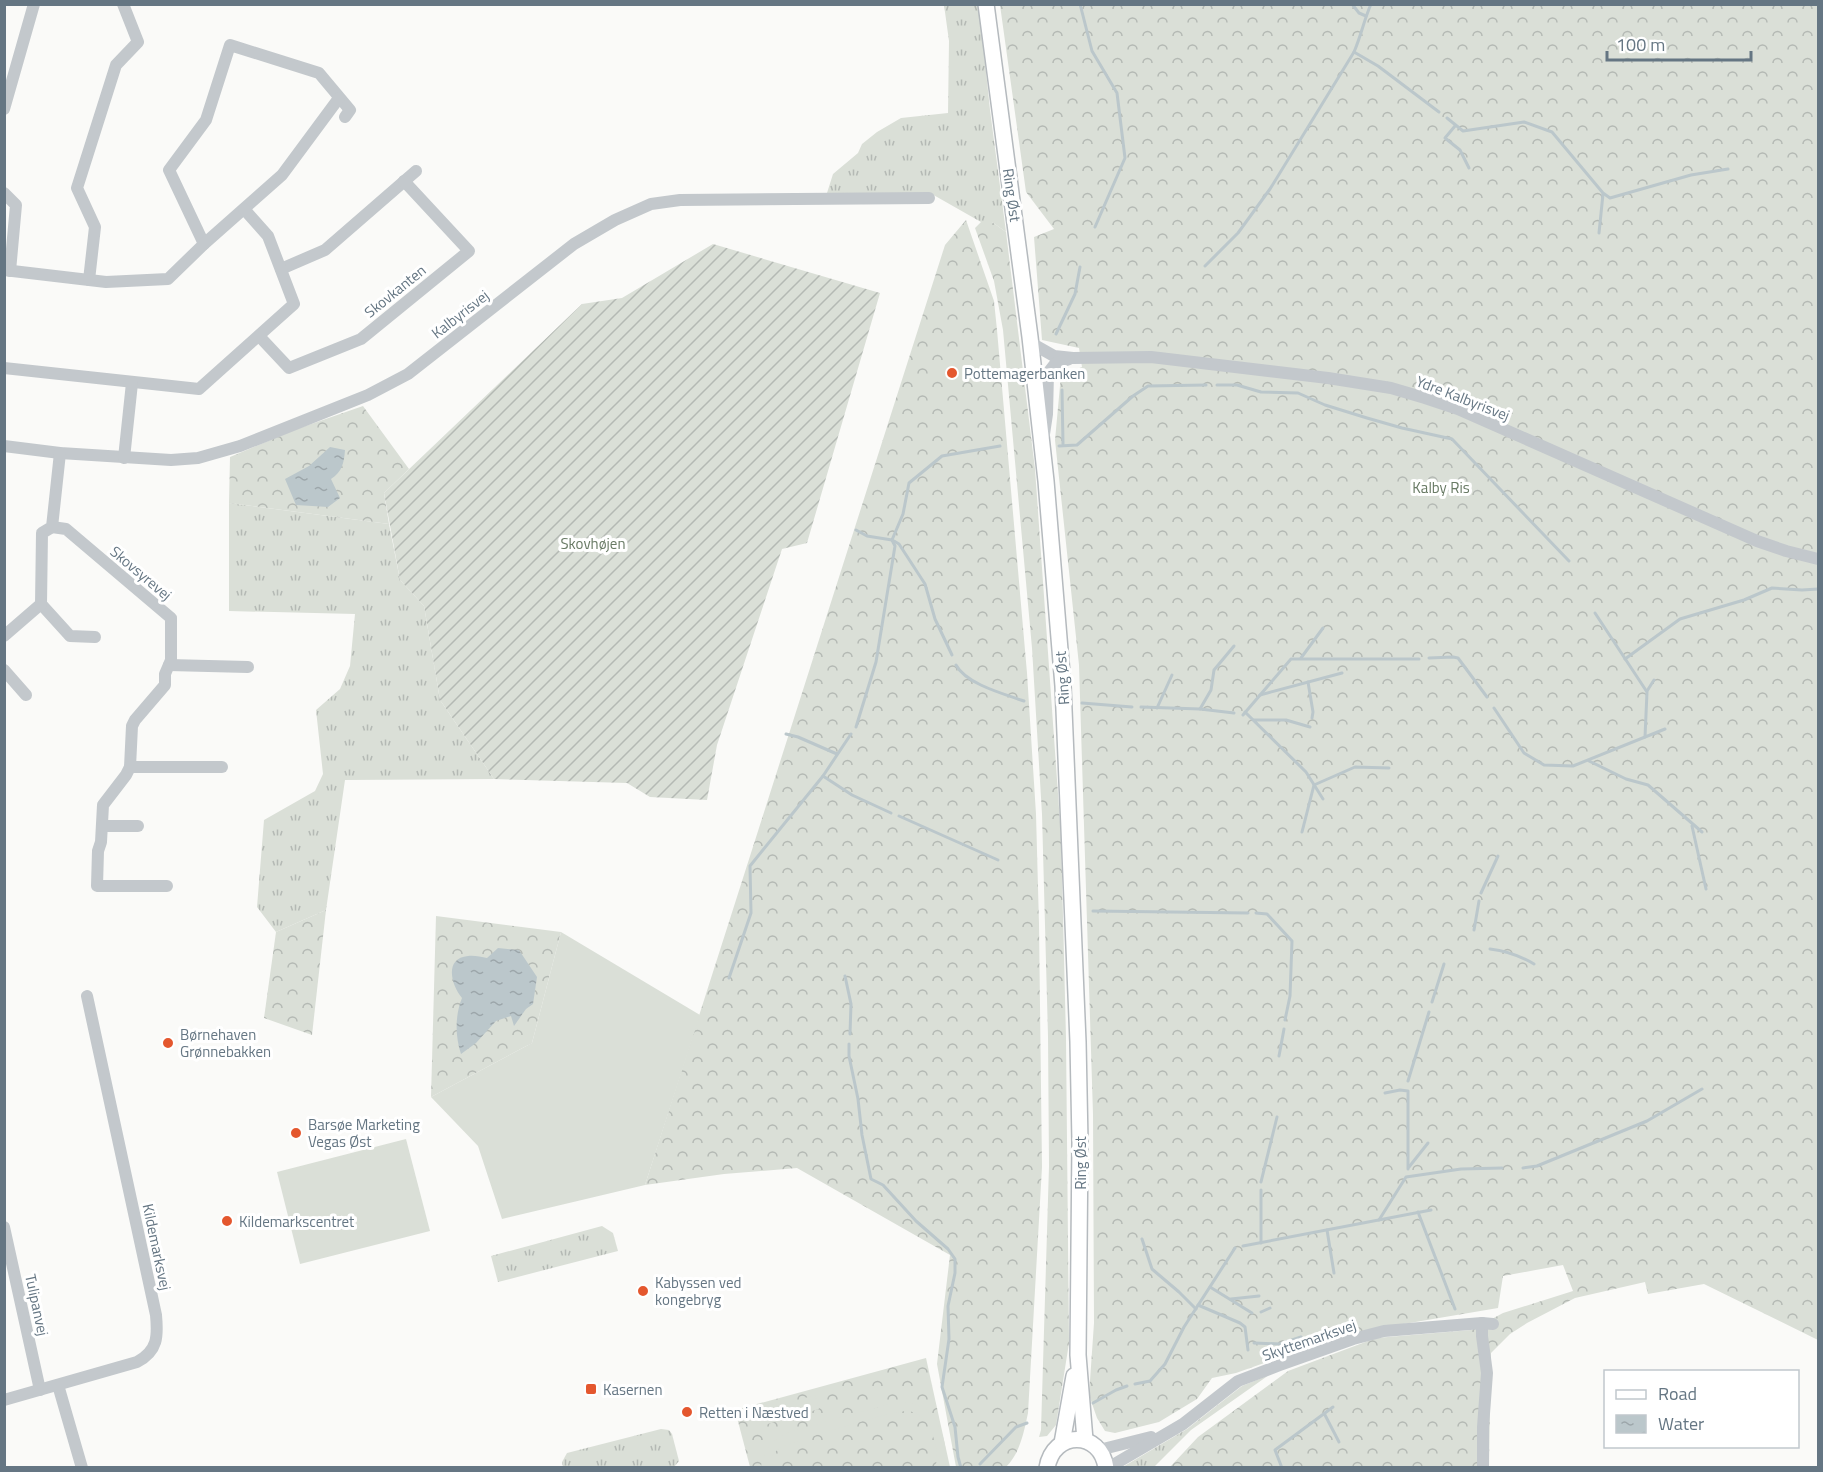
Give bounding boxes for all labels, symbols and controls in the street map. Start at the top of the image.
scale bar [1607,24,1751,62]
text: 100 m [1616,31,1665,58]
street label: Ring Øst [997,167,1027,224]
street label: Skovkanten [359,259,431,323]
street label: Kalbyrisvej [426,284,494,344]
place label: Pottemagerbanken [964,362,1085,385]
marker: Pottemagerbanken [945,366,959,380]
street label: Ydre Kalbyrisvej [1413,370,1513,426]
park label: Kalby Ris [1412,476,1470,499]
park label: Skovhøjen [560,532,626,555]
street label: Skovsyrevej [105,540,177,606]
street label: Ring Øst [1049,650,1075,706]
place label: Børnehaven Grønnebakken [180,1023,271,1063]
marker: Børnehaven Grønnebakken [161,1036,175,1050]
place label: Barsøe Marketing Vegas Øst [308,1113,420,1153]
marker: Barsøe Marketing Vegas Øst [289,1126,303,1140]
street label: Ring Øst [1069,1135,1092,1190]
street label: Kildemarksvej [137,1202,177,1292]
place label: Kildemarkscentret [239,1210,355,1233]
marker: Kildemarkscentret [220,1214,234,1228]
place label: Kabyssen ved kongebryg [655,1271,741,1311]
street label: Tulipanvej [19,1272,55,1338]
marker: Kabyssen ved kongebryg [636,1284,650,1298]
street label: Skyttemarksvej [1259,1313,1359,1367]
legend [1604,1370,1799,1448]
place label: Kasernen [603,1378,662,1401]
text: Road [1658,1380,1697,1407]
marker: Kasernen [584,1382,598,1396]
place label: Retten i Næstved [699,1401,809,1424]
marker: Retten i Næstved [680,1405,694,1419]
text: Water [1658,1410,1704,1437]

